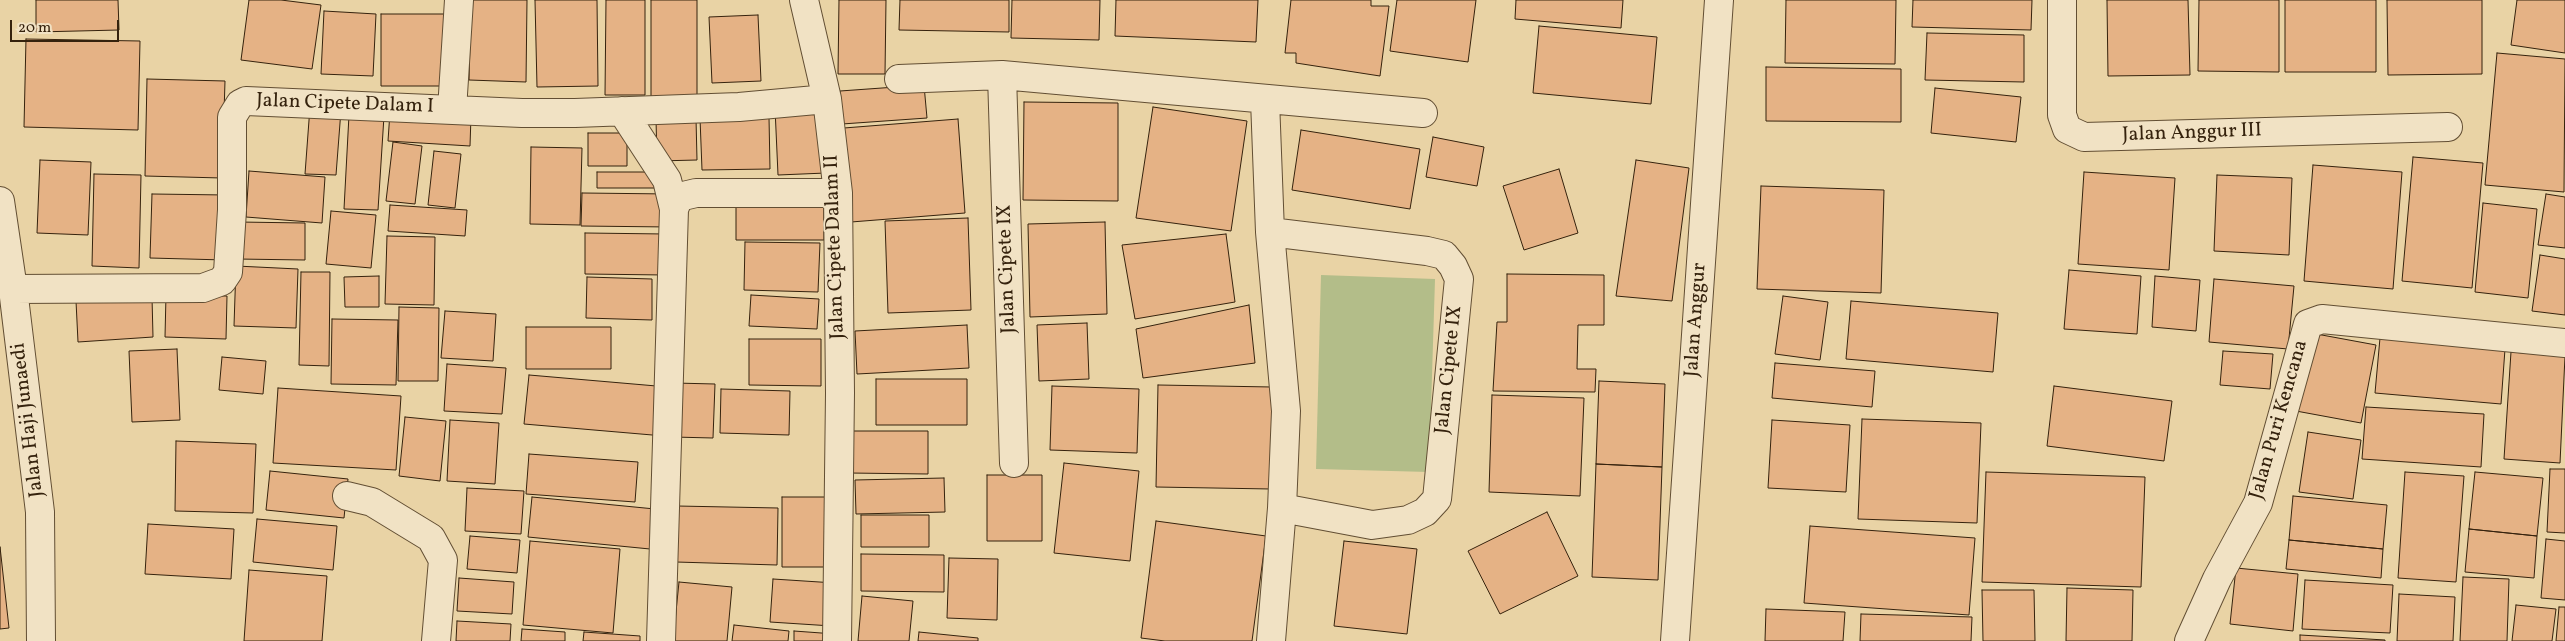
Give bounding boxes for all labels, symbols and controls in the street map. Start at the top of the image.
scale bar [12,10,121,42]
text: 20 m [18,18,51,39]
street label: Jalan Cipete Dalam I [256,90,434,120]
street label: Jalan Anggur III [2122,120,2262,148]
street label: Jalan Cipete Dalam II [821,154,851,340]
street label: Jalan Cipete IX [994,204,1022,334]
street label: Jalan Anggur [1681,262,1713,378]
street label: Jalan Cipete IX [1431,305,1469,435]
street label: Jalan Puri Kencana [2246,338,2314,502]
street label: Jalan Haji Junaedi [8,341,50,499]

